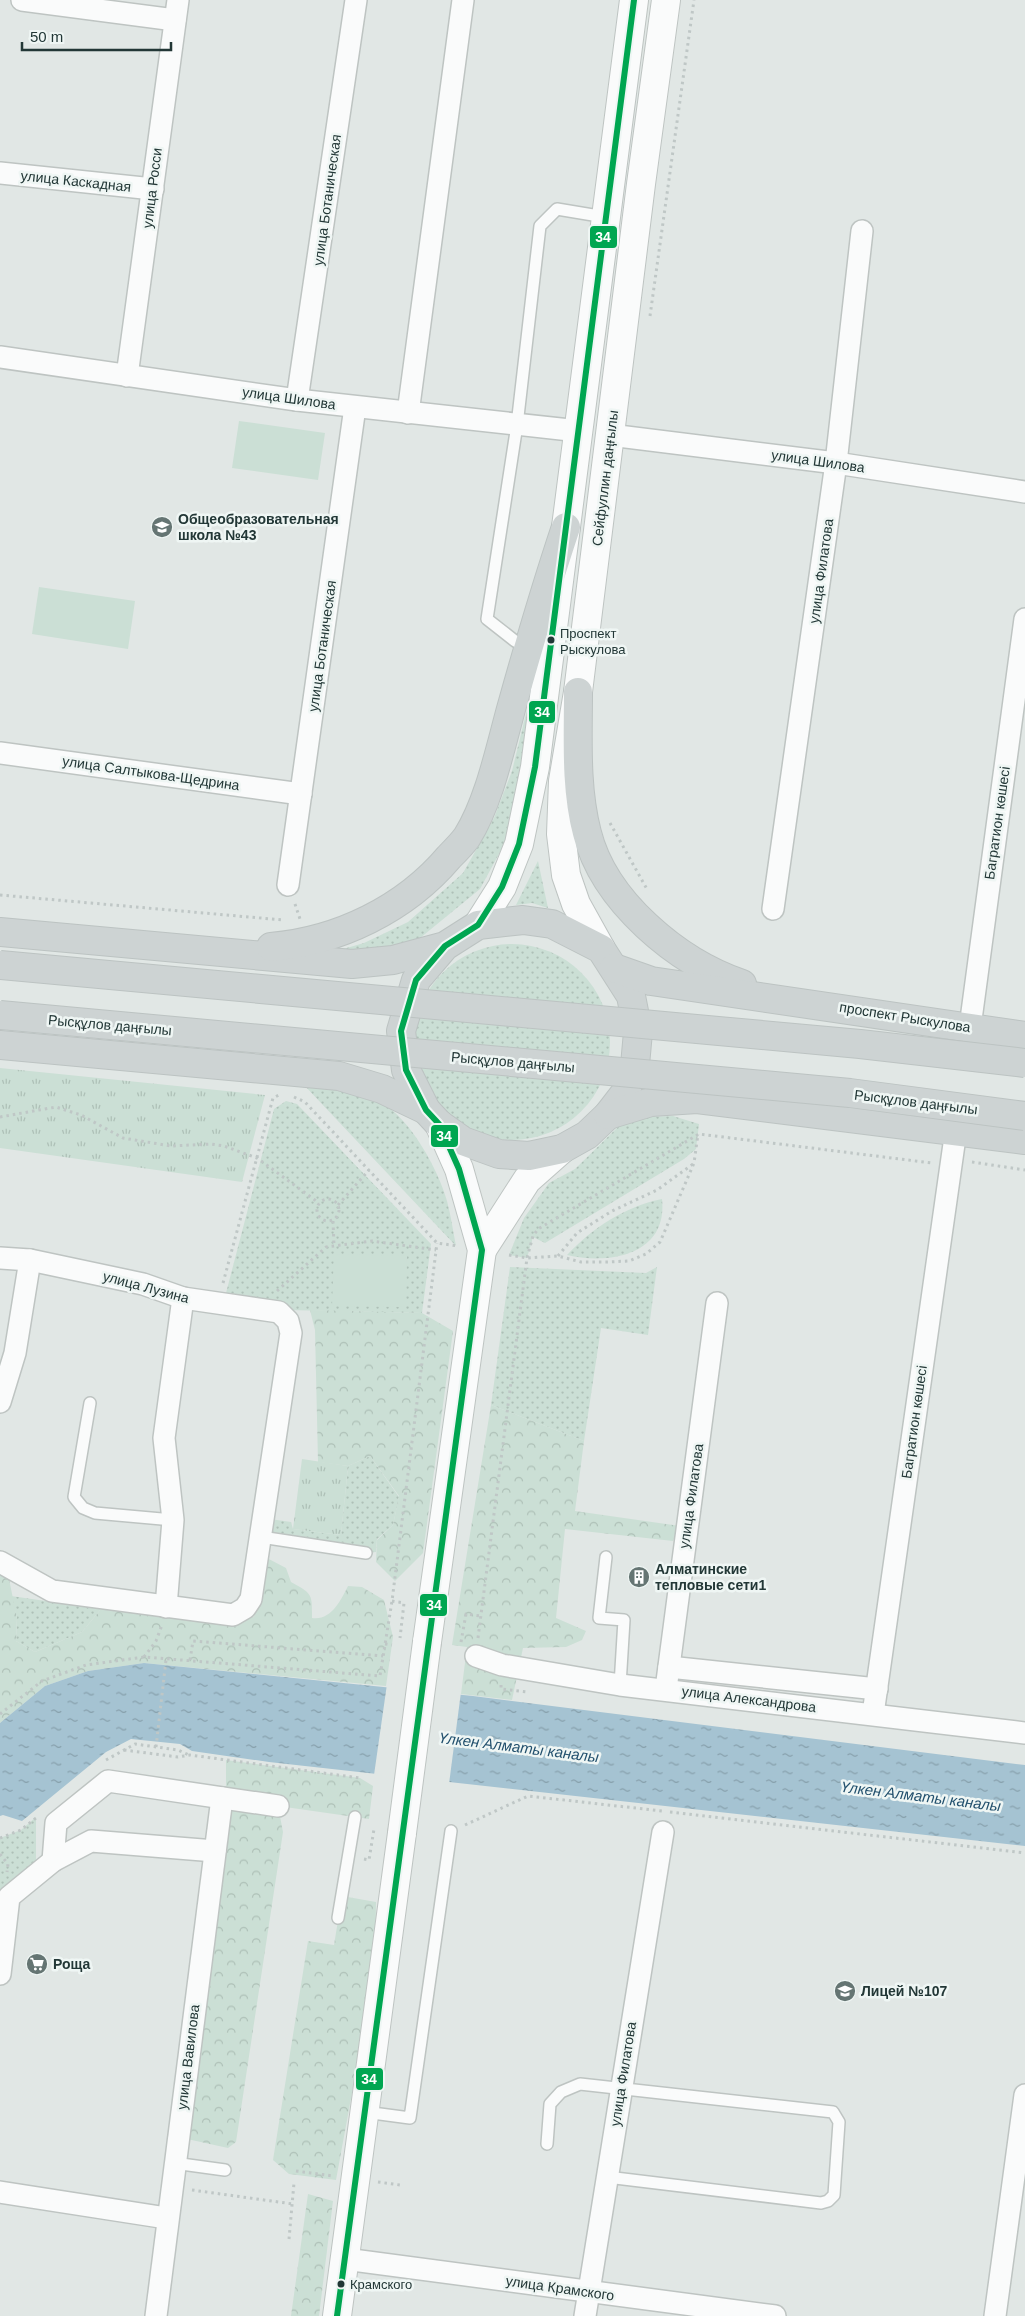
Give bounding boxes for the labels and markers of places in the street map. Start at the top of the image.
place label: Общеобразовательная школа №43 [178,511,339,543]
school or university icon: Общеобразовательная школа №43 [150,515,174,539]
place label: Проспект Рыскулова [560,626,626,657]
marker: Проспект Рыскулова [546,635,556,645]
place label: Алматинские тепловые сети1 [655,1561,766,1593]
building icon: Алматинские тепловые сети1 [627,1565,651,1589]
supermarket icon: Роща [25,1952,49,1976]
place label: Роща [53,1956,91,1972]
school or university icon: Лицей №107 [833,1979,857,2003]
place label: Лицей №107 [861,1983,947,1999]
place label: Крамского [350,2277,412,2292]
marker: Крамского [336,2279,346,2289]

